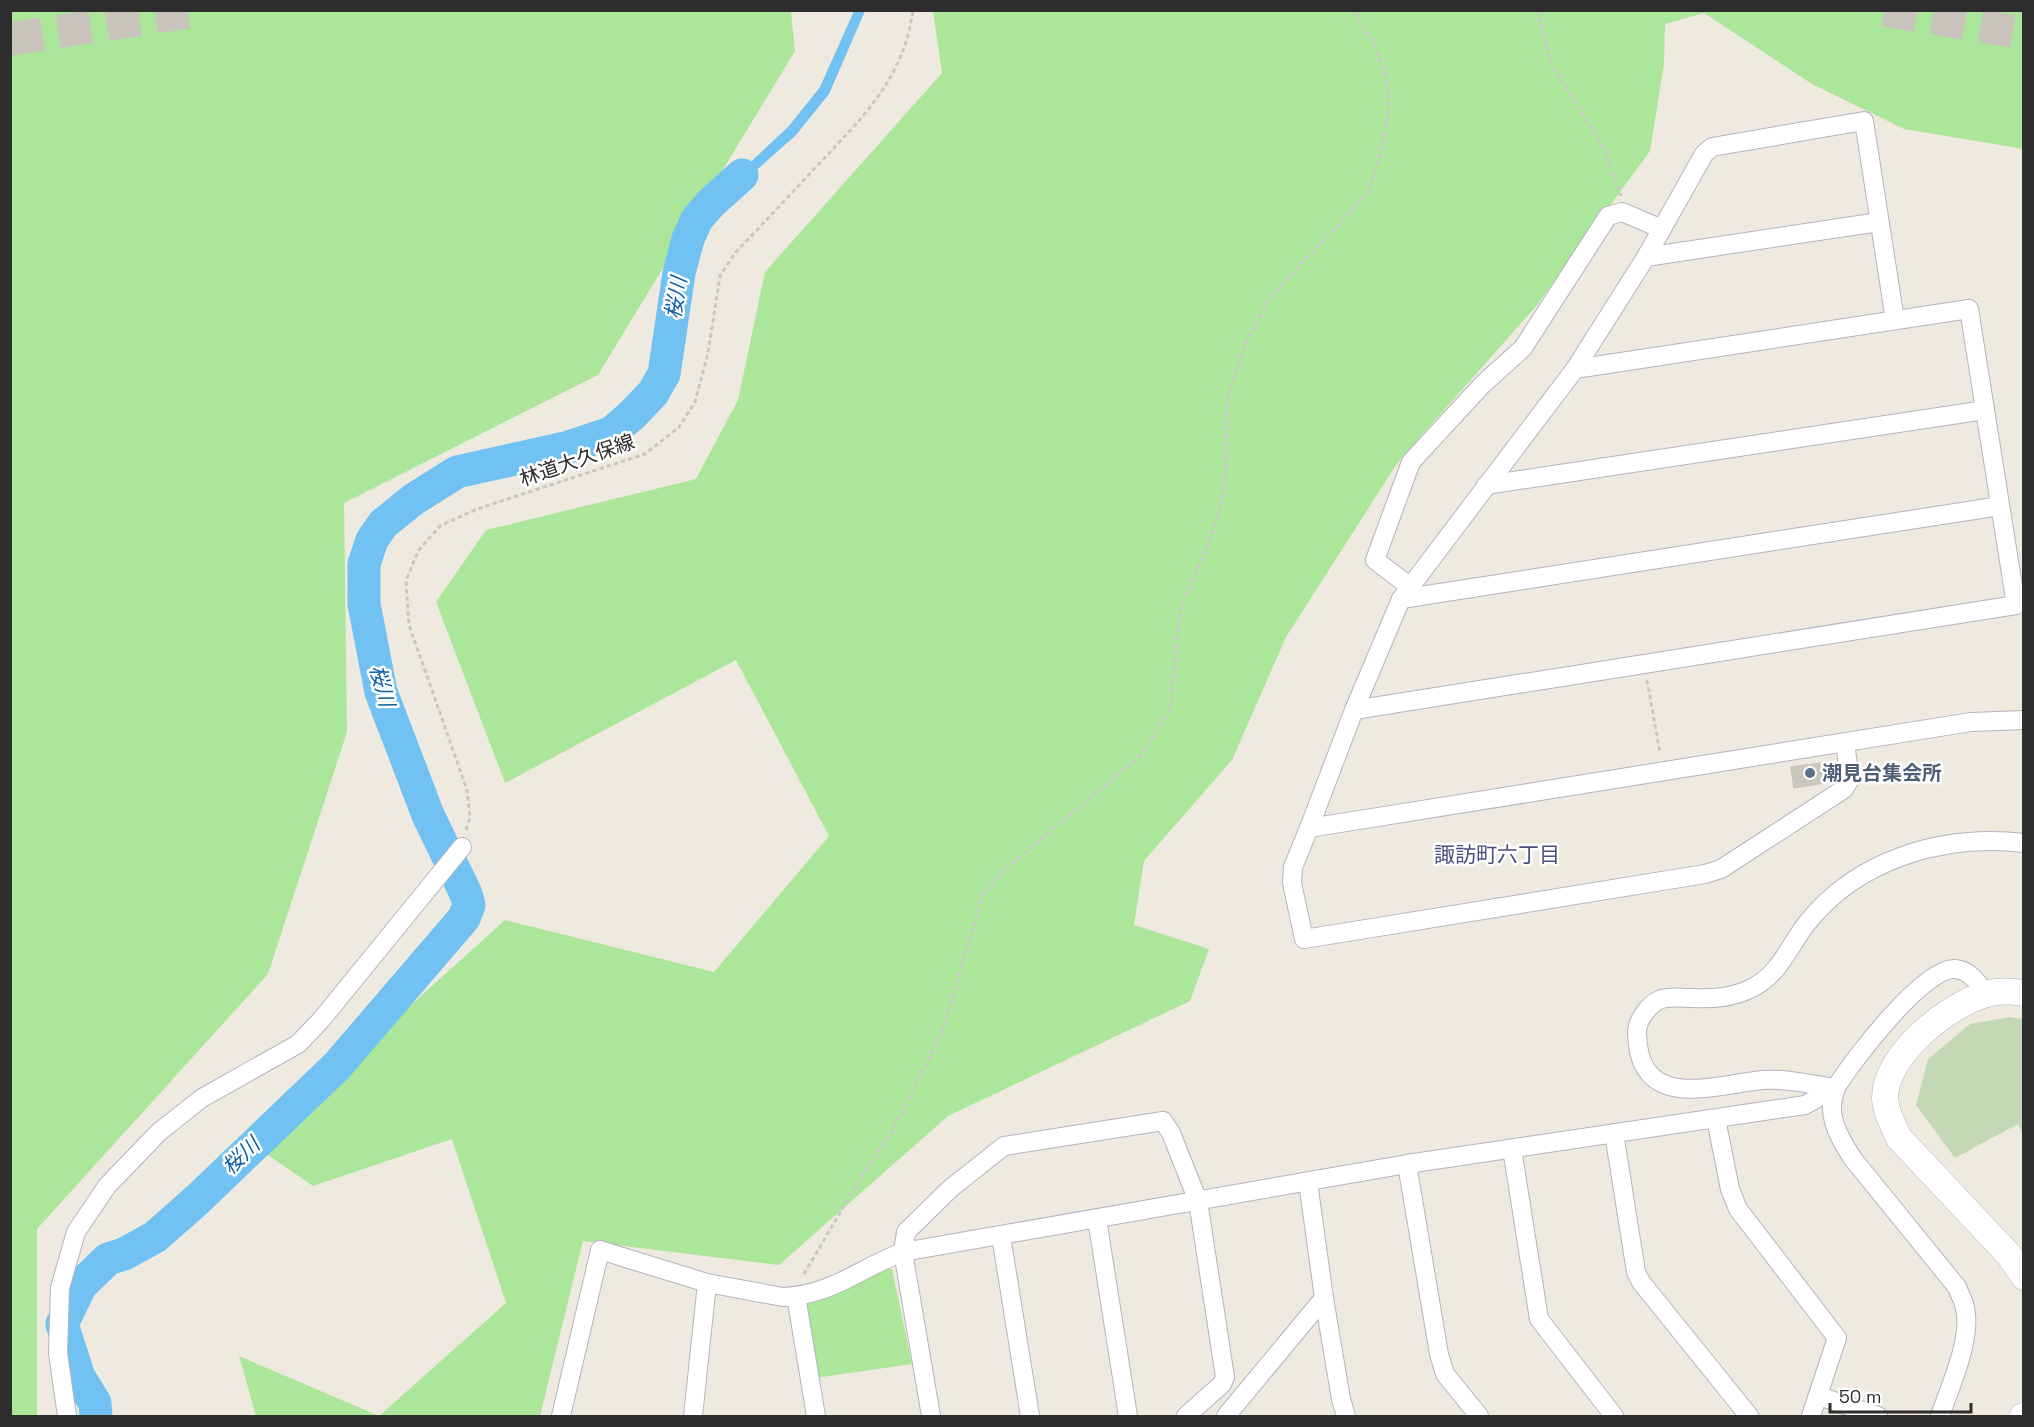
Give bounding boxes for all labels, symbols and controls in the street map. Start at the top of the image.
water label: 桜川 [659,273,692,321]
street label: 林道大久保線 [516,428,638,492]
water label: 桜川 [364,662,401,712]
place label: 潮見台集会所 [1822,760,1942,786]
marker: 潮見台集会所 [1803,766,1817,780]
district label: 諏訪町六丁目 [1434,841,1560,868]
water label: 桜川 [216,1130,267,1180]
scale bar [1830,1376,1971,1414]
text: 50 m [1839,1385,1881,1408]

